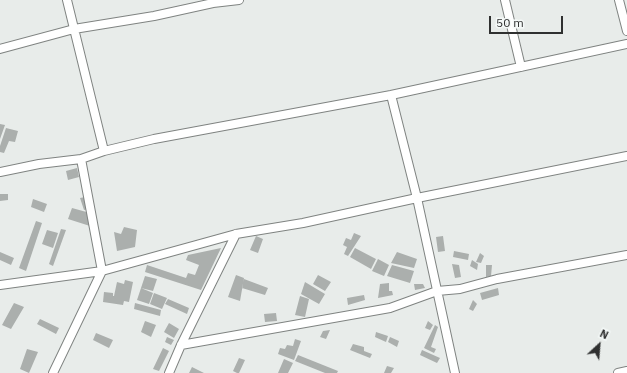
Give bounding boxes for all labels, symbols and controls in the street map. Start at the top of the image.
scale bar [491,8,565,34]
text: 50 m [496,15,524,30]
north arrow [579,325,619,365]
text: N [598,326,611,342]

